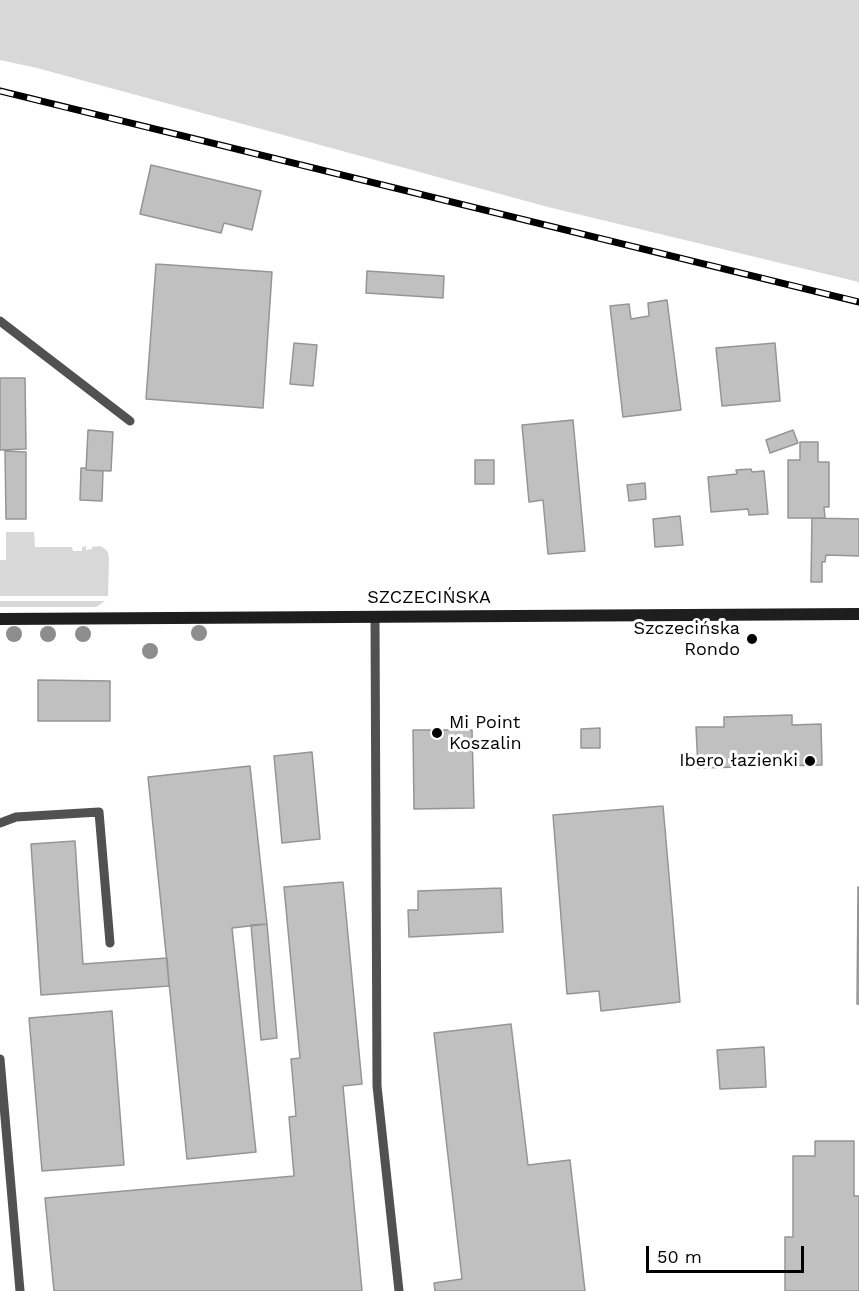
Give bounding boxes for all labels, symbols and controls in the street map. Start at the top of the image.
street label: SZCZECIŃSKA [367,587,491,609]
place label: Szczecińska Rondo [633,618,740,660]
marker: Szczecińska Rondo [745,632,759,646]
place label: Mi Point Koszalin [449,712,522,754]
marker: Mi Point Koszalin [430,726,444,740]
place label: Ibero łazienki [679,750,798,772]
marker: Ibero łazienki [803,754,817,768]
scale bar [649,1234,806,1272]
text: 50 m [657,1246,702,1267]

